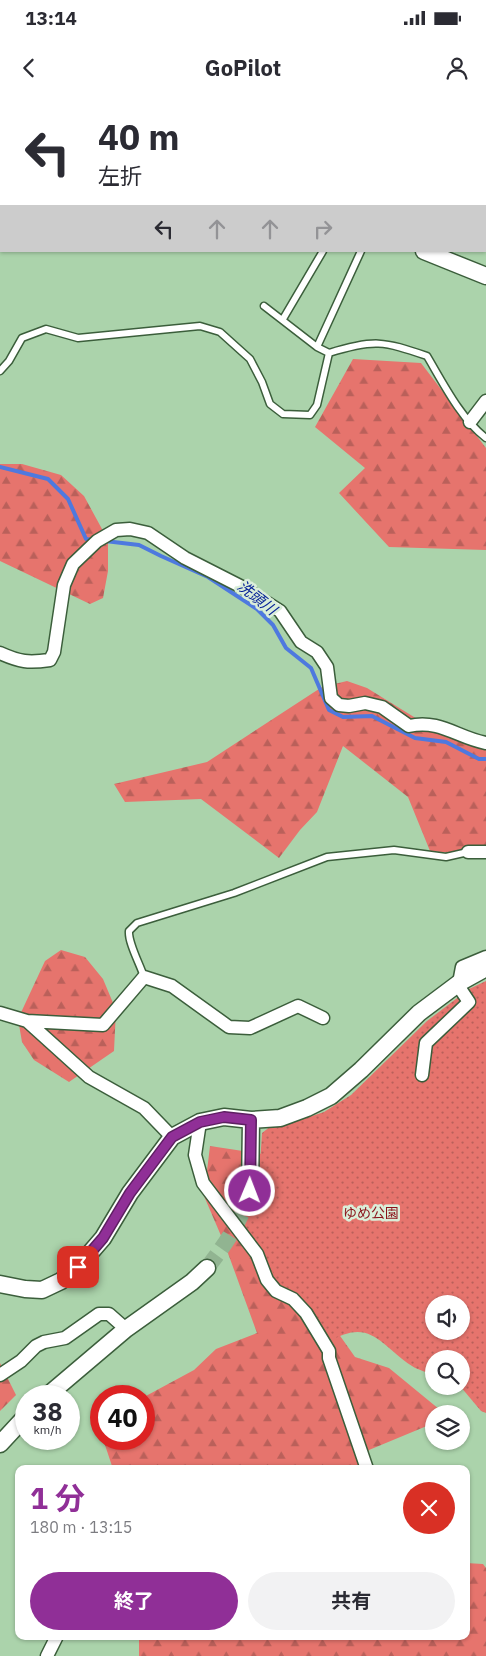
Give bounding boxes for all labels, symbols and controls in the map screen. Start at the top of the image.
text: 13:14 [25,6,77,30]
text: GoPilot [205,53,281,82]
icon: back [15,54,43,82]
icon: person [443,54,471,82]
text: 40 m [98,114,180,160]
icon: left [15,120,80,185]
text: 左折 [98,161,142,190]
icon: left [150,215,178,243]
icon: ahead [203,215,231,243]
icon: ahead [256,215,284,243]
icon: right [309,215,337,243]
water label: 洗頭川 [234,576,282,620]
position arrow [223,1164,275,1216]
park label: ゆめ公園 [343,1204,399,1222]
pin [57,1246,99,1288]
icon: arrive [64,1253,92,1281]
map controls [425,1295,470,1450]
button: sound [425,1295,470,1340]
button: search [425,1350,470,1395]
speed limit sign: 40 [90,1385,155,1450]
text: 38 [32,1395,63,1428]
button: layers [425,1405,470,1450]
text: km/h [33,1422,62,1437]
text: 1 分 [30,1478,85,1517]
button: close [403,1482,455,1534]
text: 180 m · 13:15 [30,1517,132,1537]
button: 終了 [30,1572,238,1630]
button: 共有 [248,1572,455,1630]

